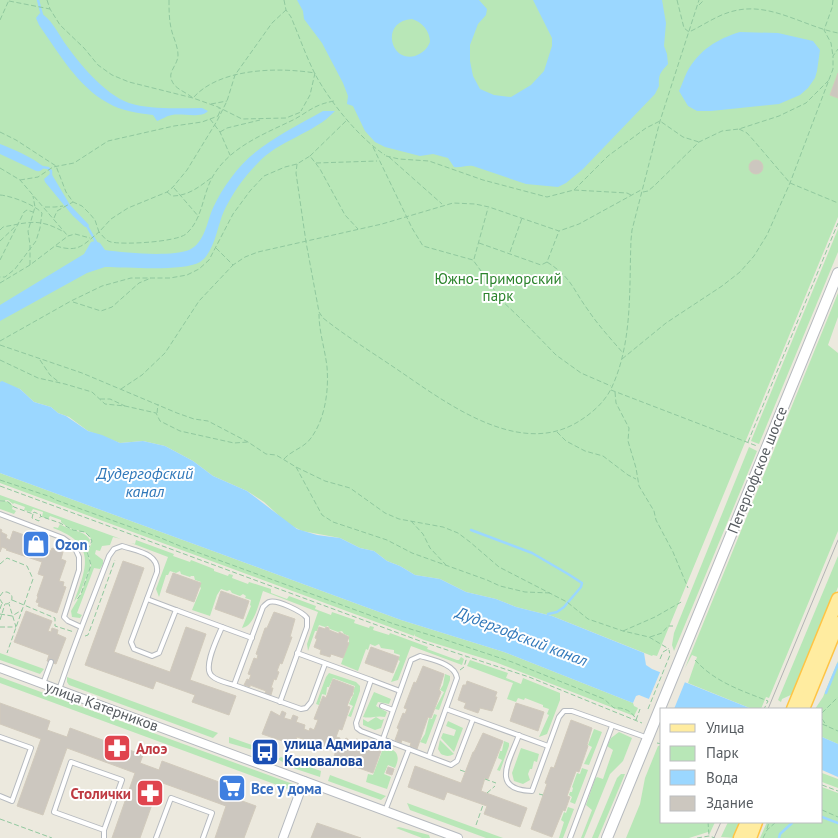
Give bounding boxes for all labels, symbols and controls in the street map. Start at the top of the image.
park label: Южно-Приморский парк [434,269,562,305]
street label: Петергофское шоссе [723,404,791,536]
water label: Дудергофский канал [95,463,193,501]
shop icon: Ozon [21,529,51,559]
place label: Ozon [55,535,88,554]
water label: Дудергофский канал [451,601,591,670]
street label: улица Катерников [43,677,161,735]
legend [660,708,823,823]
text: Улица [706,718,744,737]
pharmacy icon: Алоэ [102,733,132,763]
place label: улица Адмирала Коновалова [283,734,392,770]
bus stop icon: улица Адмирала Коновалова [250,737,280,767]
place label: Алоэ [136,739,167,758]
text: Парк [706,743,739,762]
text: Вода [706,768,738,787]
supermarket icon: Все у дома [217,773,247,803]
pharmacy icon: Столички [135,778,165,808]
place label: Все у дома [251,779,322,798]
place label: Столички [70,784,131,803]
text: Здание [706,793,754,812]

